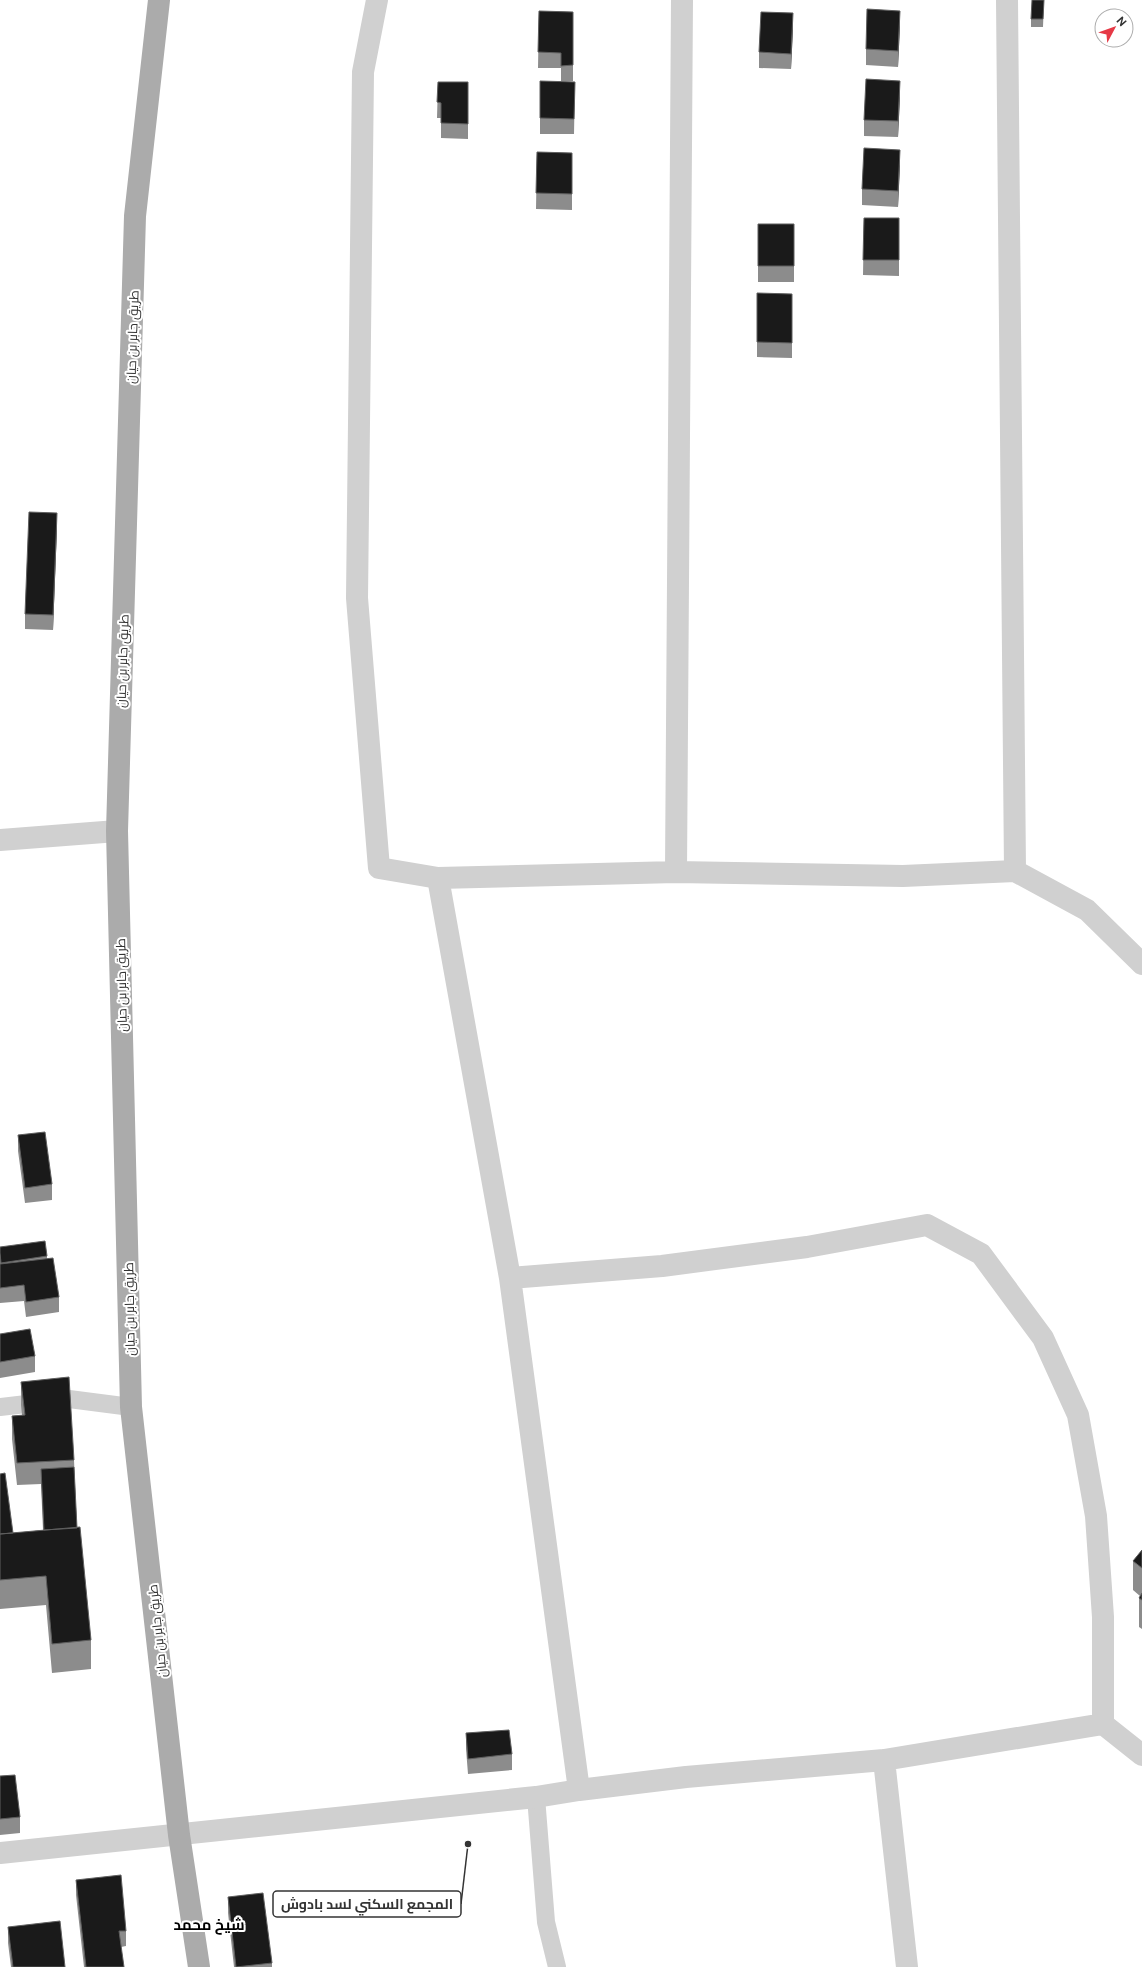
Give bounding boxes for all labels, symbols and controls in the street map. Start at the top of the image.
north arrow [1094,8,1134,48]
text: N [1114,14,1129,29]
street label: طريق جابر بن حيان [123,290,142,384]
street label: طريق جابر بن حيان [113,614,132,708]
street label: طريق جابر بن حيان [113,938,130,1032]
street label: طريق جابر بن حيان [121,1262,138,1356]
street label: طريق جابر بن حيان [145,1584,170,1678]
callout: المجمع السكني لسد بادوش [273,1891,461,1917]
text: المجمع السكني لسد بادوش [281,1896,453,1916]
district label: شيخ محمد [173,1916,245,1935]

